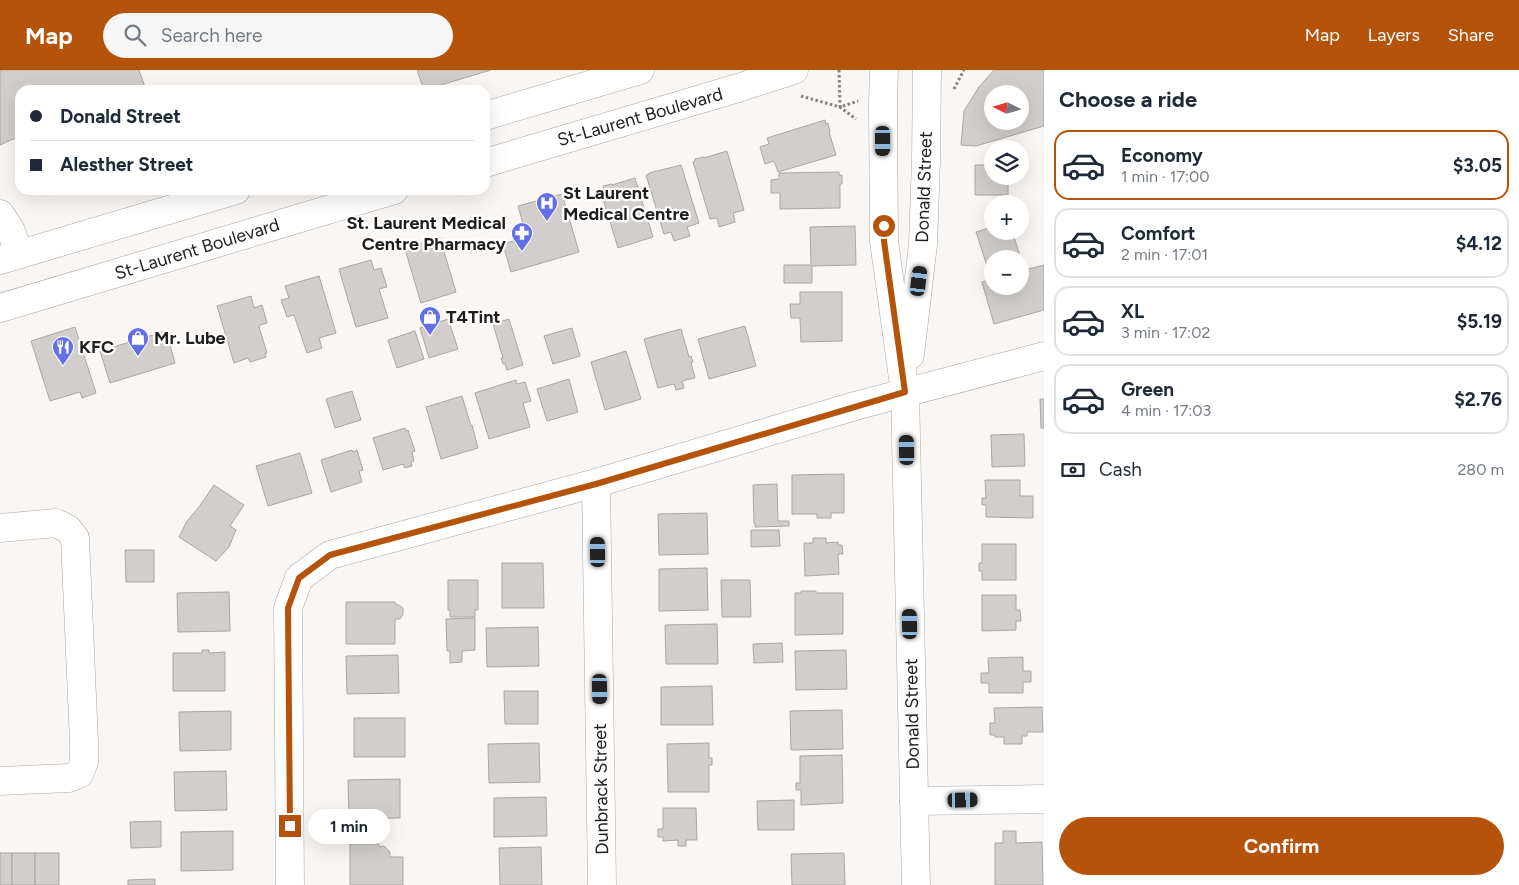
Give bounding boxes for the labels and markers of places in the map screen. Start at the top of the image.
place label: St Laurent Medical Centre [563,182,689,225]
hospital icon: St Laurent Medical Centre [535,191,559,222]
place label: St. Laurent Medical Centre Pharmacy [346,212,507,255]
pharmacy icon: St. Laurent Medical Centre Pharmacy [510,221,534,252]
shop icon: T4Tint [418,305,442,336]
place label: T4Tint [446,306,501,328]
shop icon: Mr. Lube [126,326,150,357]
place label: Mr. Lube [154,327,226,349]
restaurant icon: KFC [51,335,75,366]
place label: KFC [79,336,114,358]

